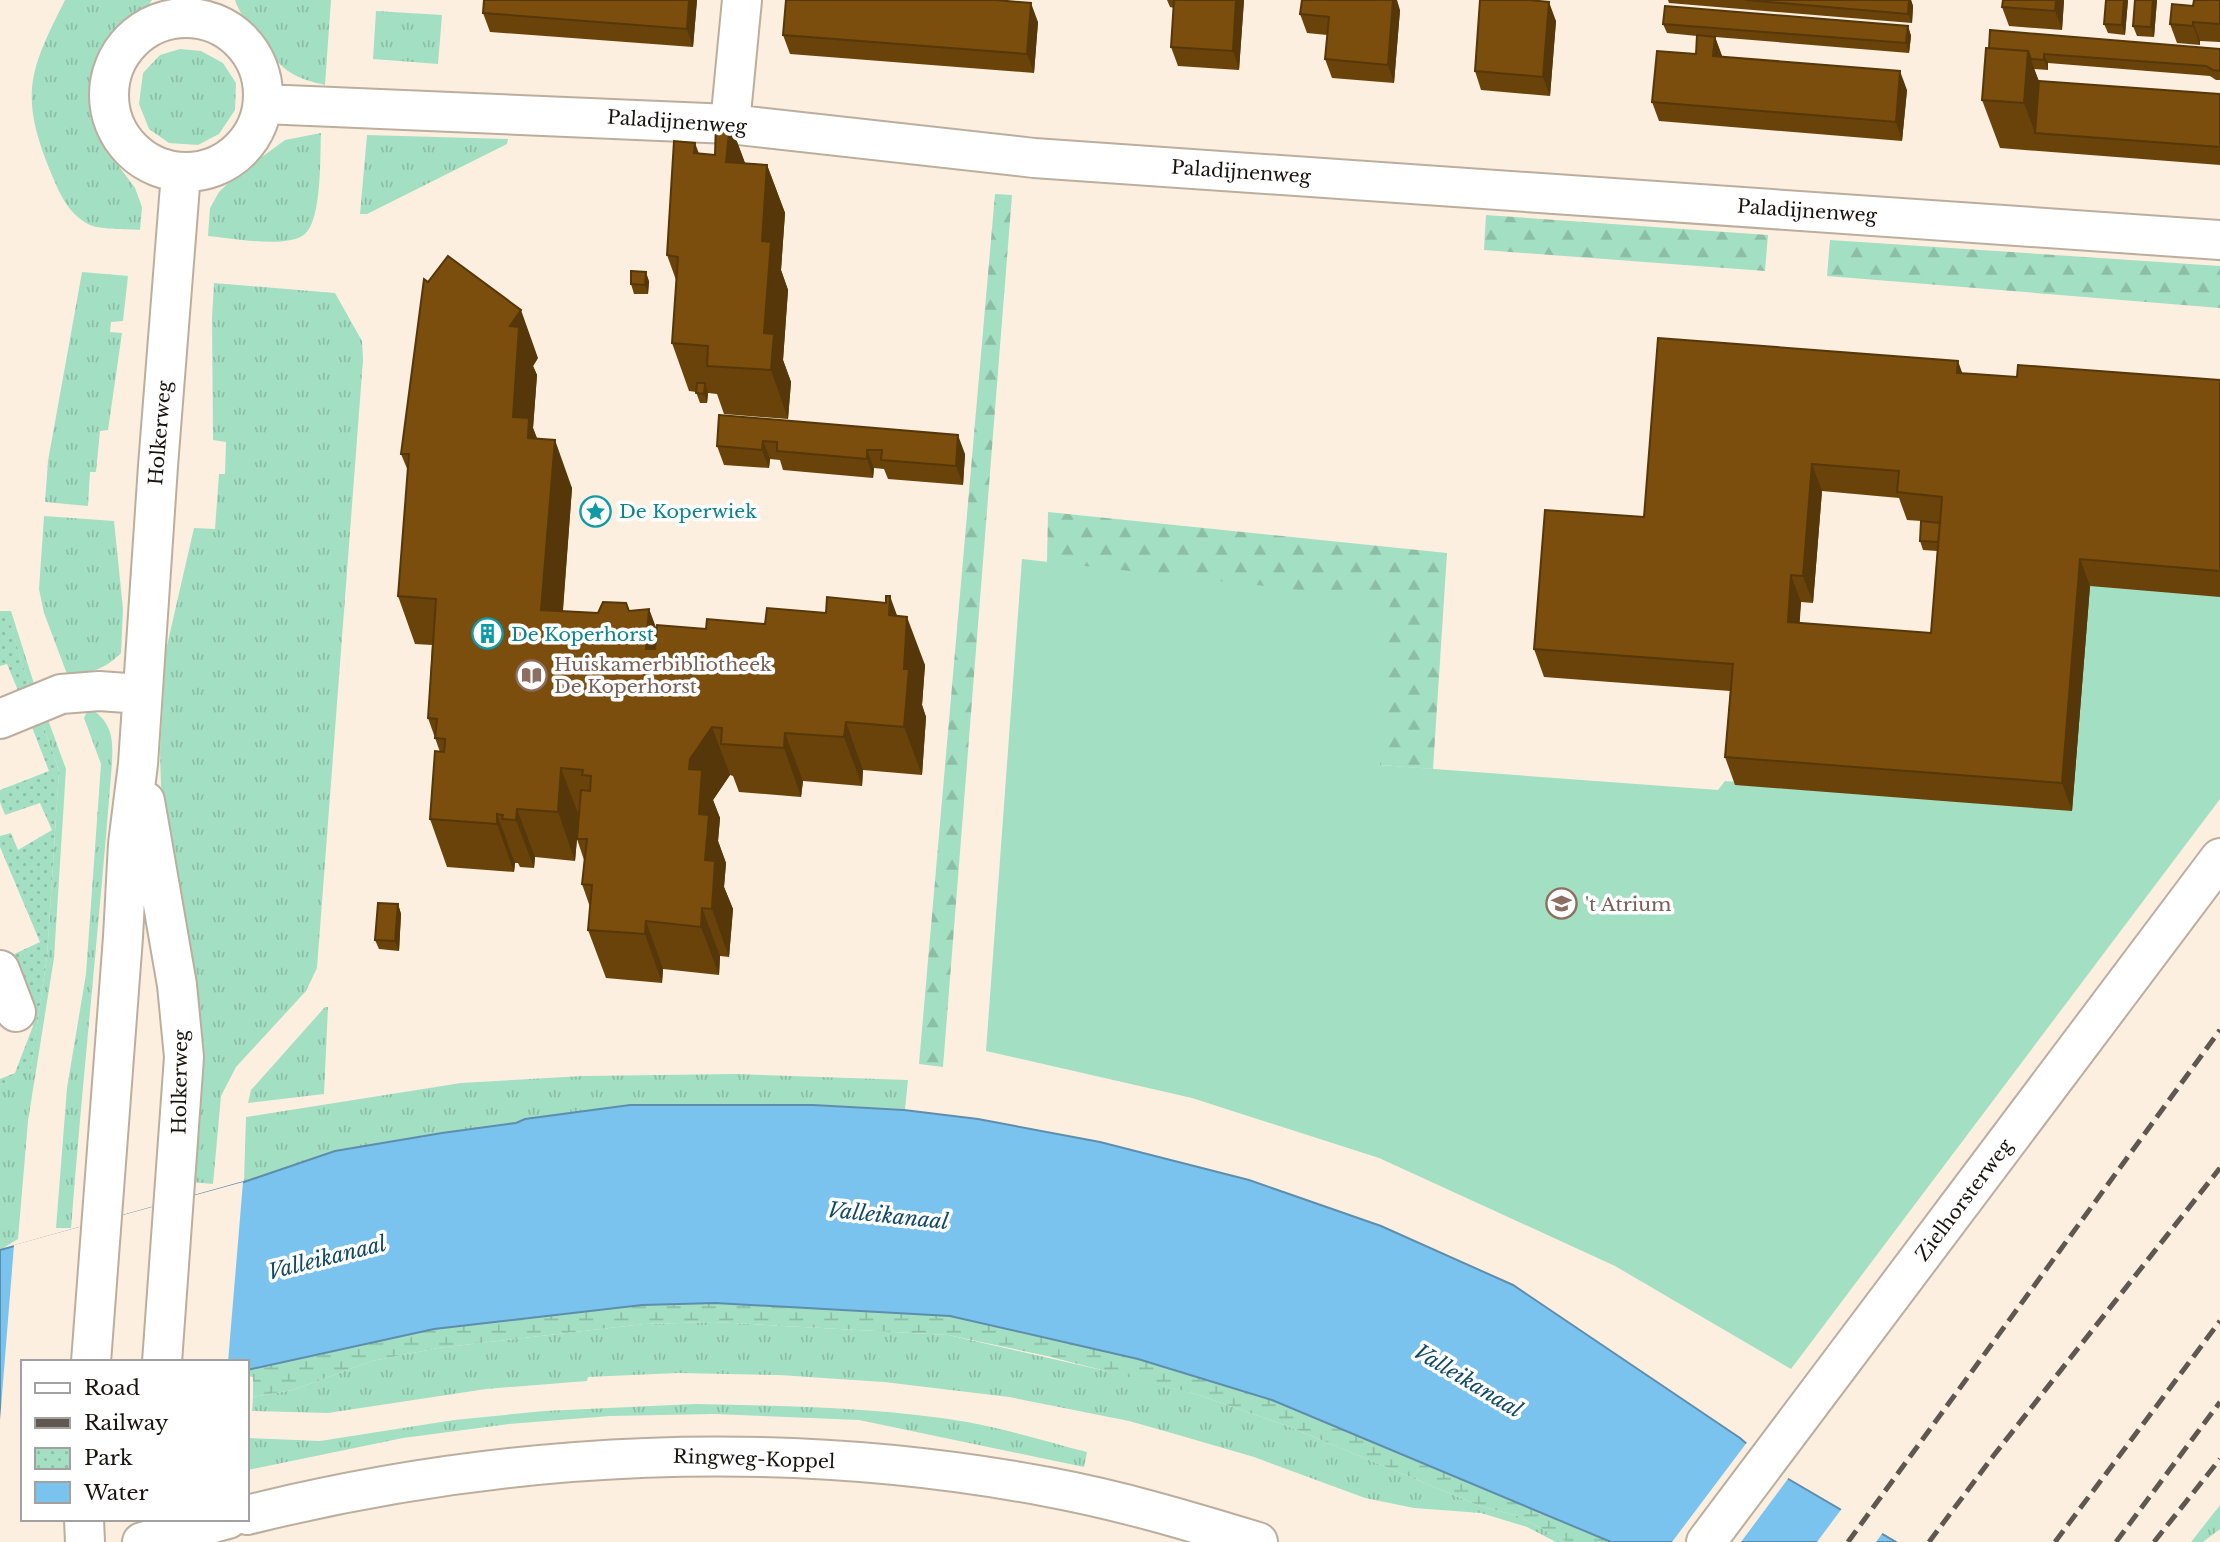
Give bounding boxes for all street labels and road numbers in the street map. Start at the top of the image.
street label: Paladijnenweg [606,106,748,138]
street label: Paladijnenweg [1170,156,1312,188]
street label: Paladijnenweg [1736,195,1878,227]
street label: Holkerweg [144,379,176,486]
street label: Holkerweg [168,1029,192,1135]
street label: Zielhorsterweg [1911,1134,2018,1265]
street label: Ringweg-Koppel [673,1445,835,1473]

